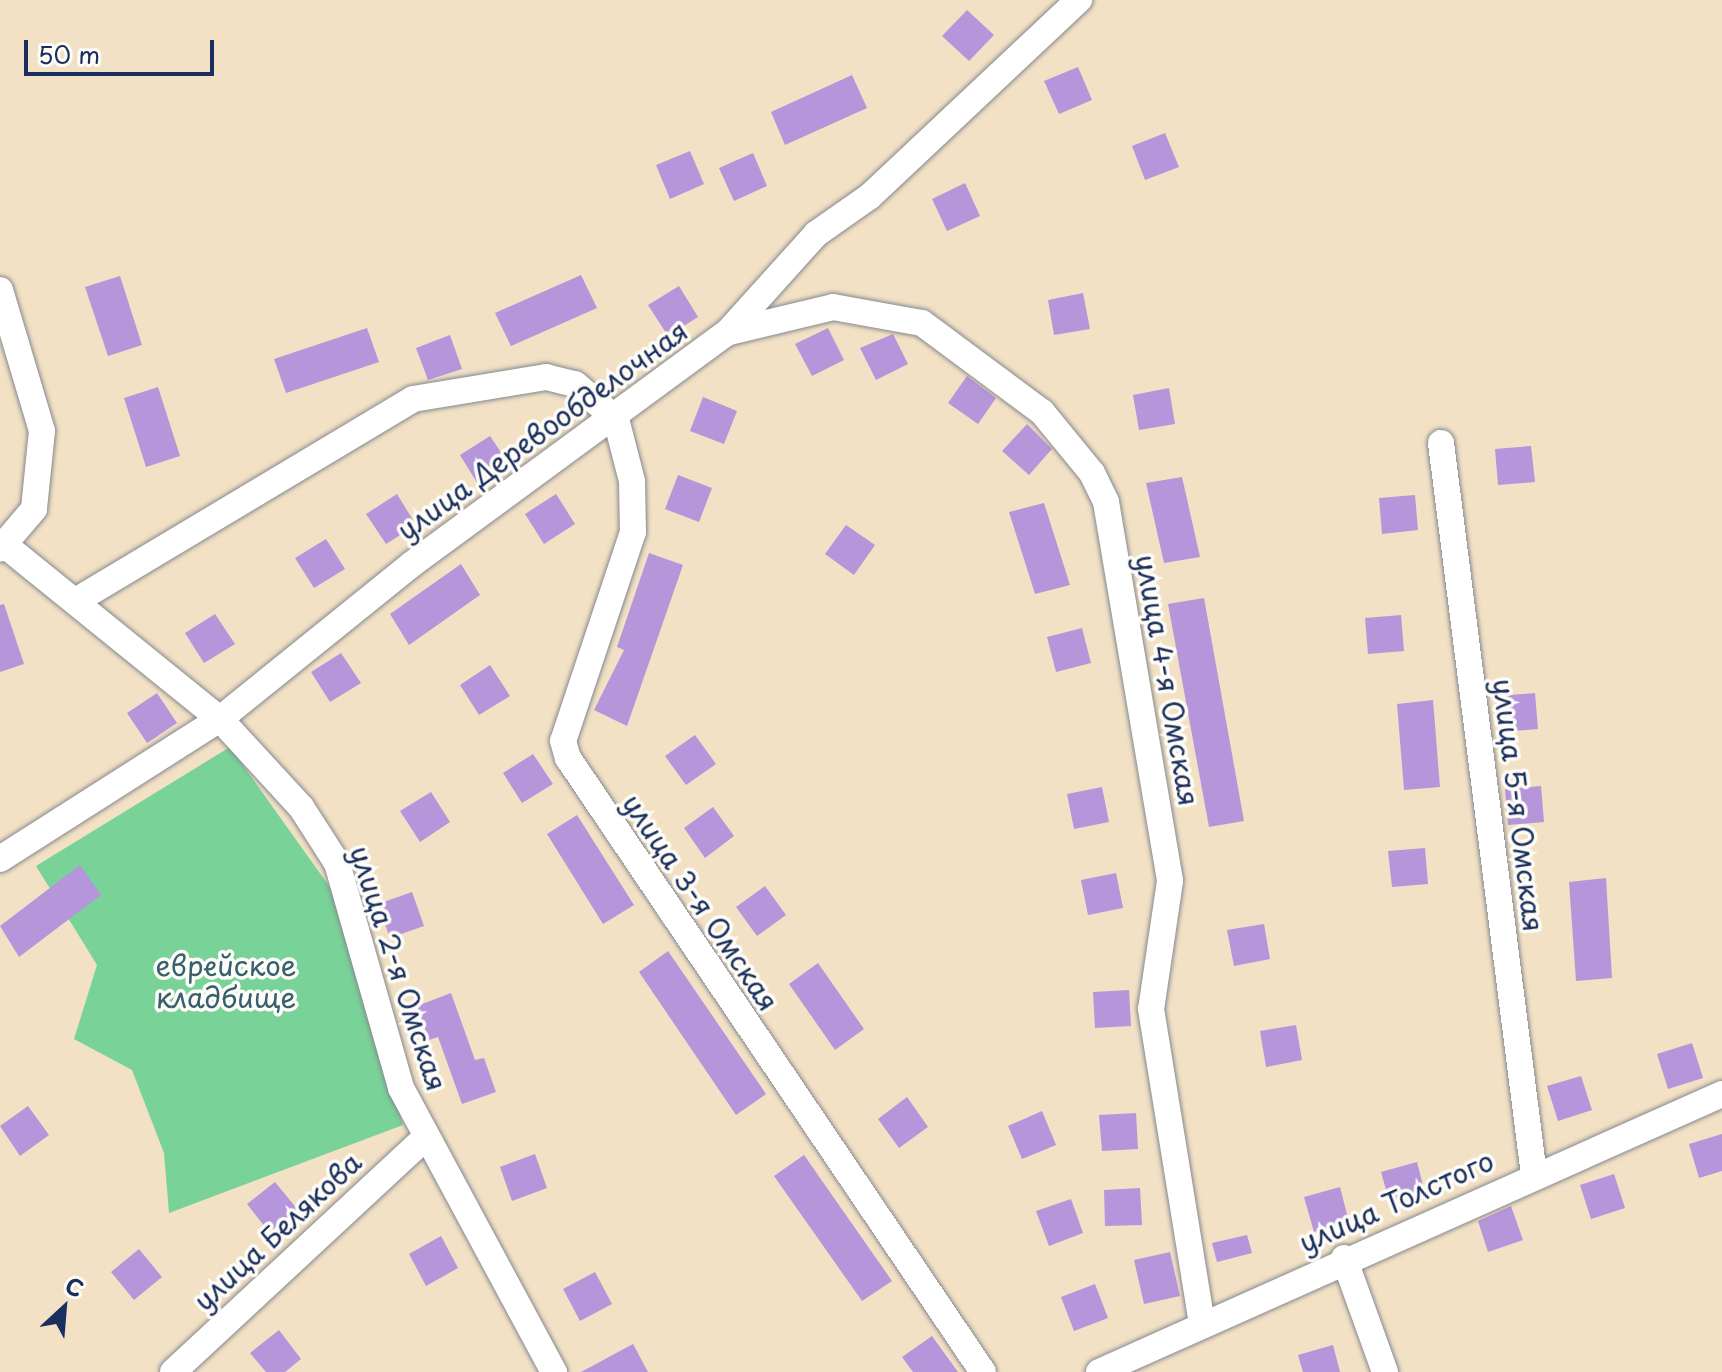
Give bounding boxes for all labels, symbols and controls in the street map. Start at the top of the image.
scale bar [28,24,218,74]
text: 50 m [38,36,100,72]
street label: улица Деревообделочная [389,313,695,547]
street label: улица 4-я Омская [1129,551,1207,809]
street label: улица 5-я Омская [1487,676,1551,934]
street label: улица 3-я Омская [616,787,786,1017]
street label: улица 2-я Омская [343,841,455,1095]
park label: еврейское кладбище [156,948,296,1014]
street label: улица Толстого [1293,1143,1499,1259]
street label: улица Белякова [186,1144,368,1318]
north arrow [24,1268,104,1348]
text: С [60,1268,89,1304]

